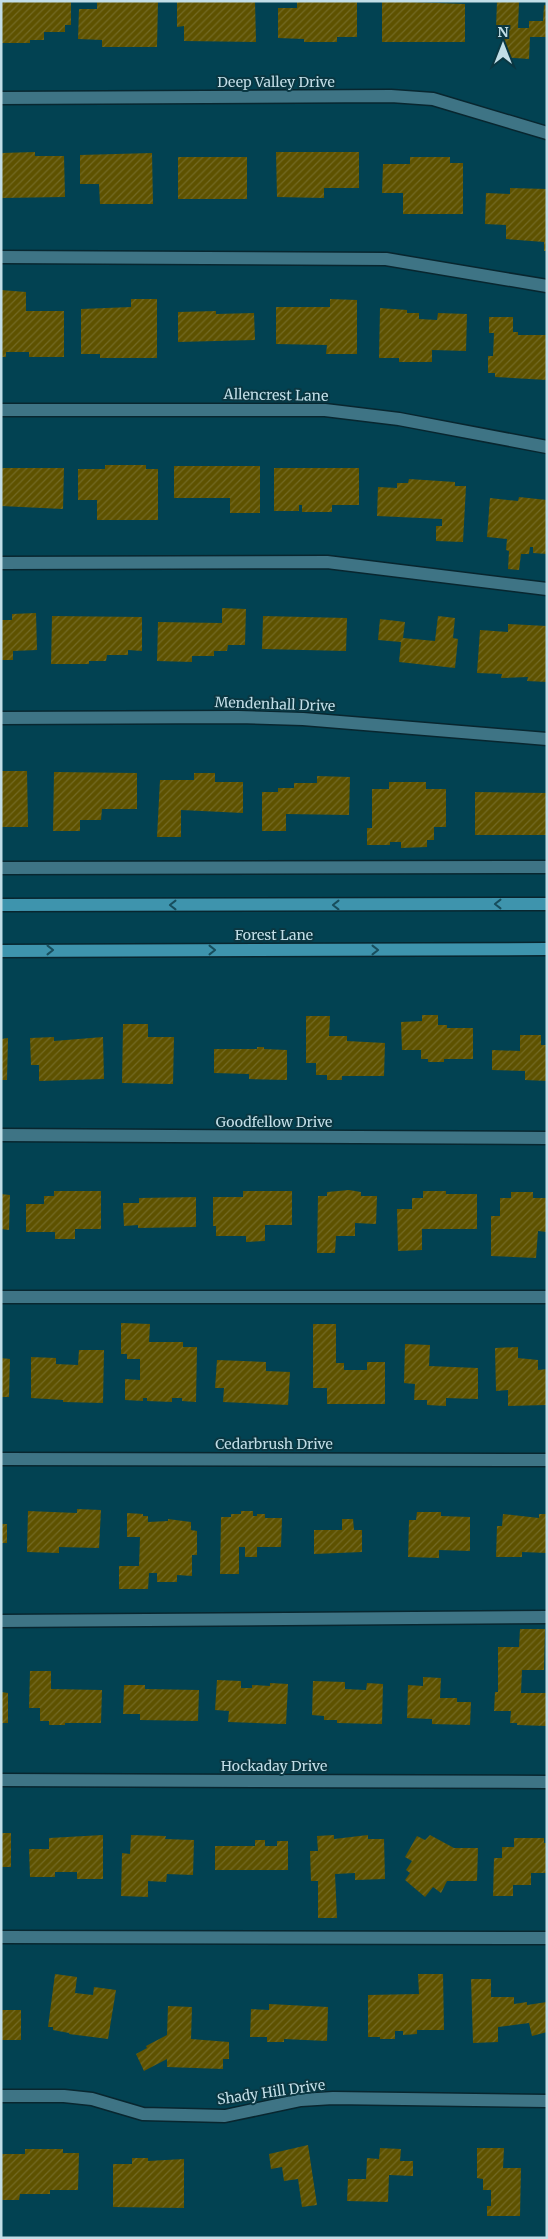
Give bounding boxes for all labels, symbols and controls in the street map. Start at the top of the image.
north arrow [478,20,528,70]
text: N [497,23,509,41]
street label: Deep Valley Drive [217,73,335,91]
street label: Allencrest Lane [223,385,328,405]
street label: Mendenhall Drive [214,693,336,715]
one-way arrow [494,899,502,909]
one-way arrow [169,900,176,910]
one-way arrow [331,900,339,910]
street label: Forest Lane [235,926,313,944]
one-way arrow [46,945,54,955]
one-way arrow [209,945,217,955]
one-way arrow [372,945,379,955]
street label: Goodfellow Drive [216,1113,332,1131]
street label: Cedarbrush Drive [215,1435,333,1453]
street label: Hockaday Drive [221,1757,327,1775]
street label: Shady Hill Drive [216,2076,326,2108]

